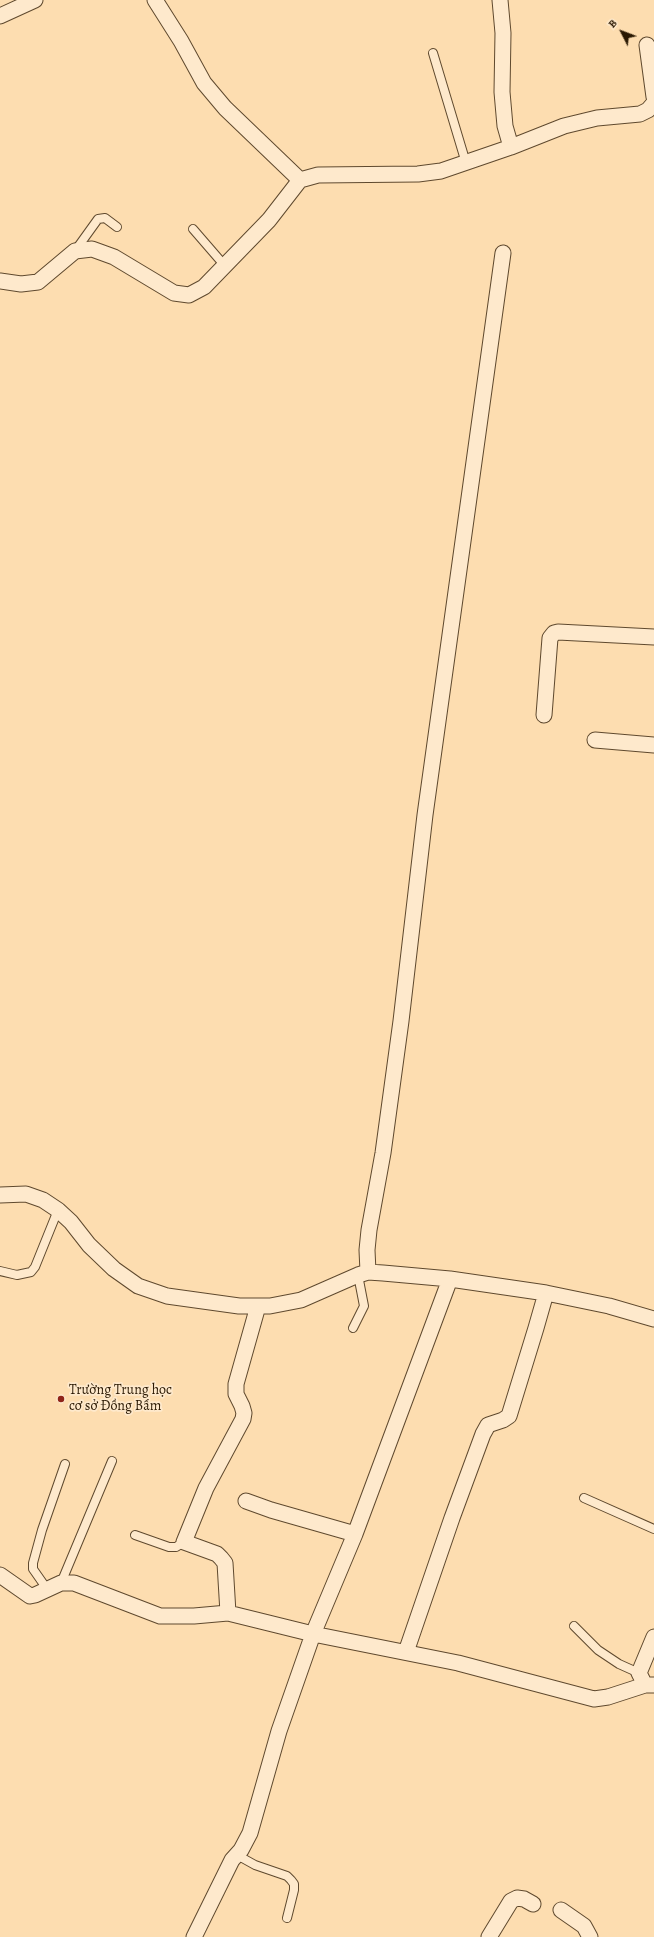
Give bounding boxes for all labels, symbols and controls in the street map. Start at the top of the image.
north arrow [602,12,642,52]
text: B [605,16,621,31]
place label: Trường Trung học cơ sở Đồng Bẩm [69,1383,172,1416]
marker: Trường Trung học cơ sở Đồng Bẩm [56,1394,66,1404]

